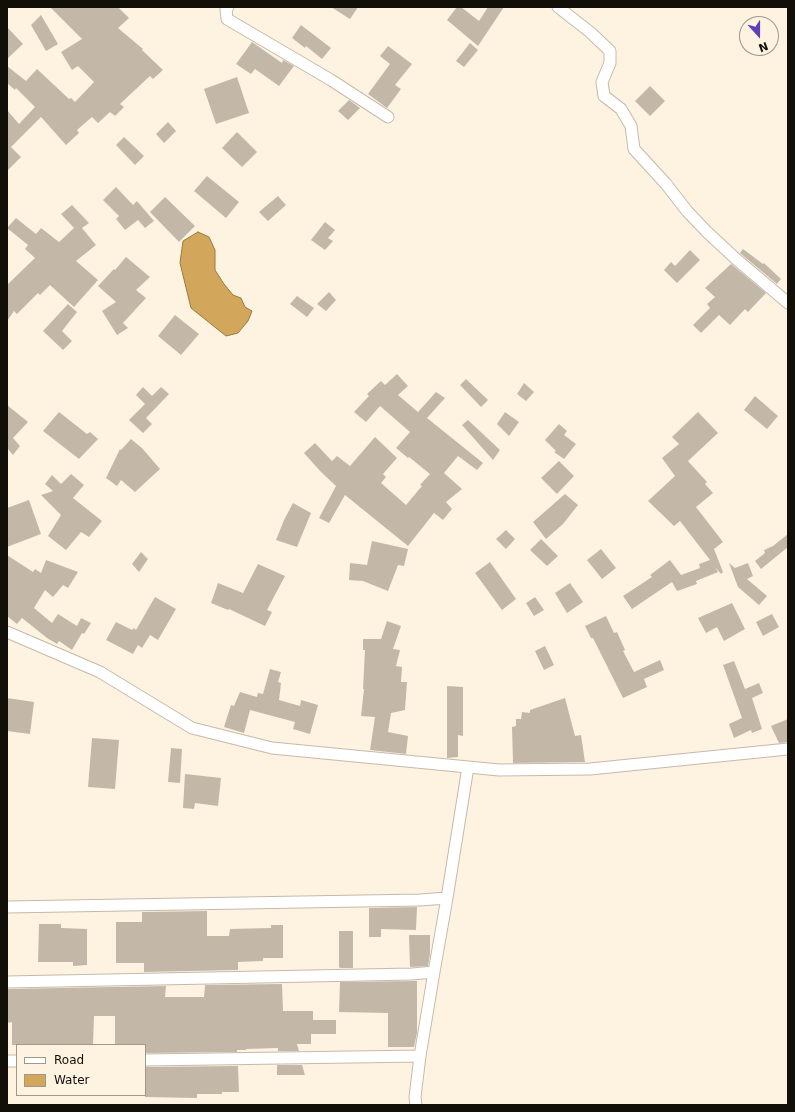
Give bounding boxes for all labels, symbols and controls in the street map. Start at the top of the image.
north arrow [739,16,779,56]
text: N [756,39,770,54]
legend [16,1044,146,1096]
text: Road [54,1053,84,1067]
text: Water [54,1073,89,1087]

